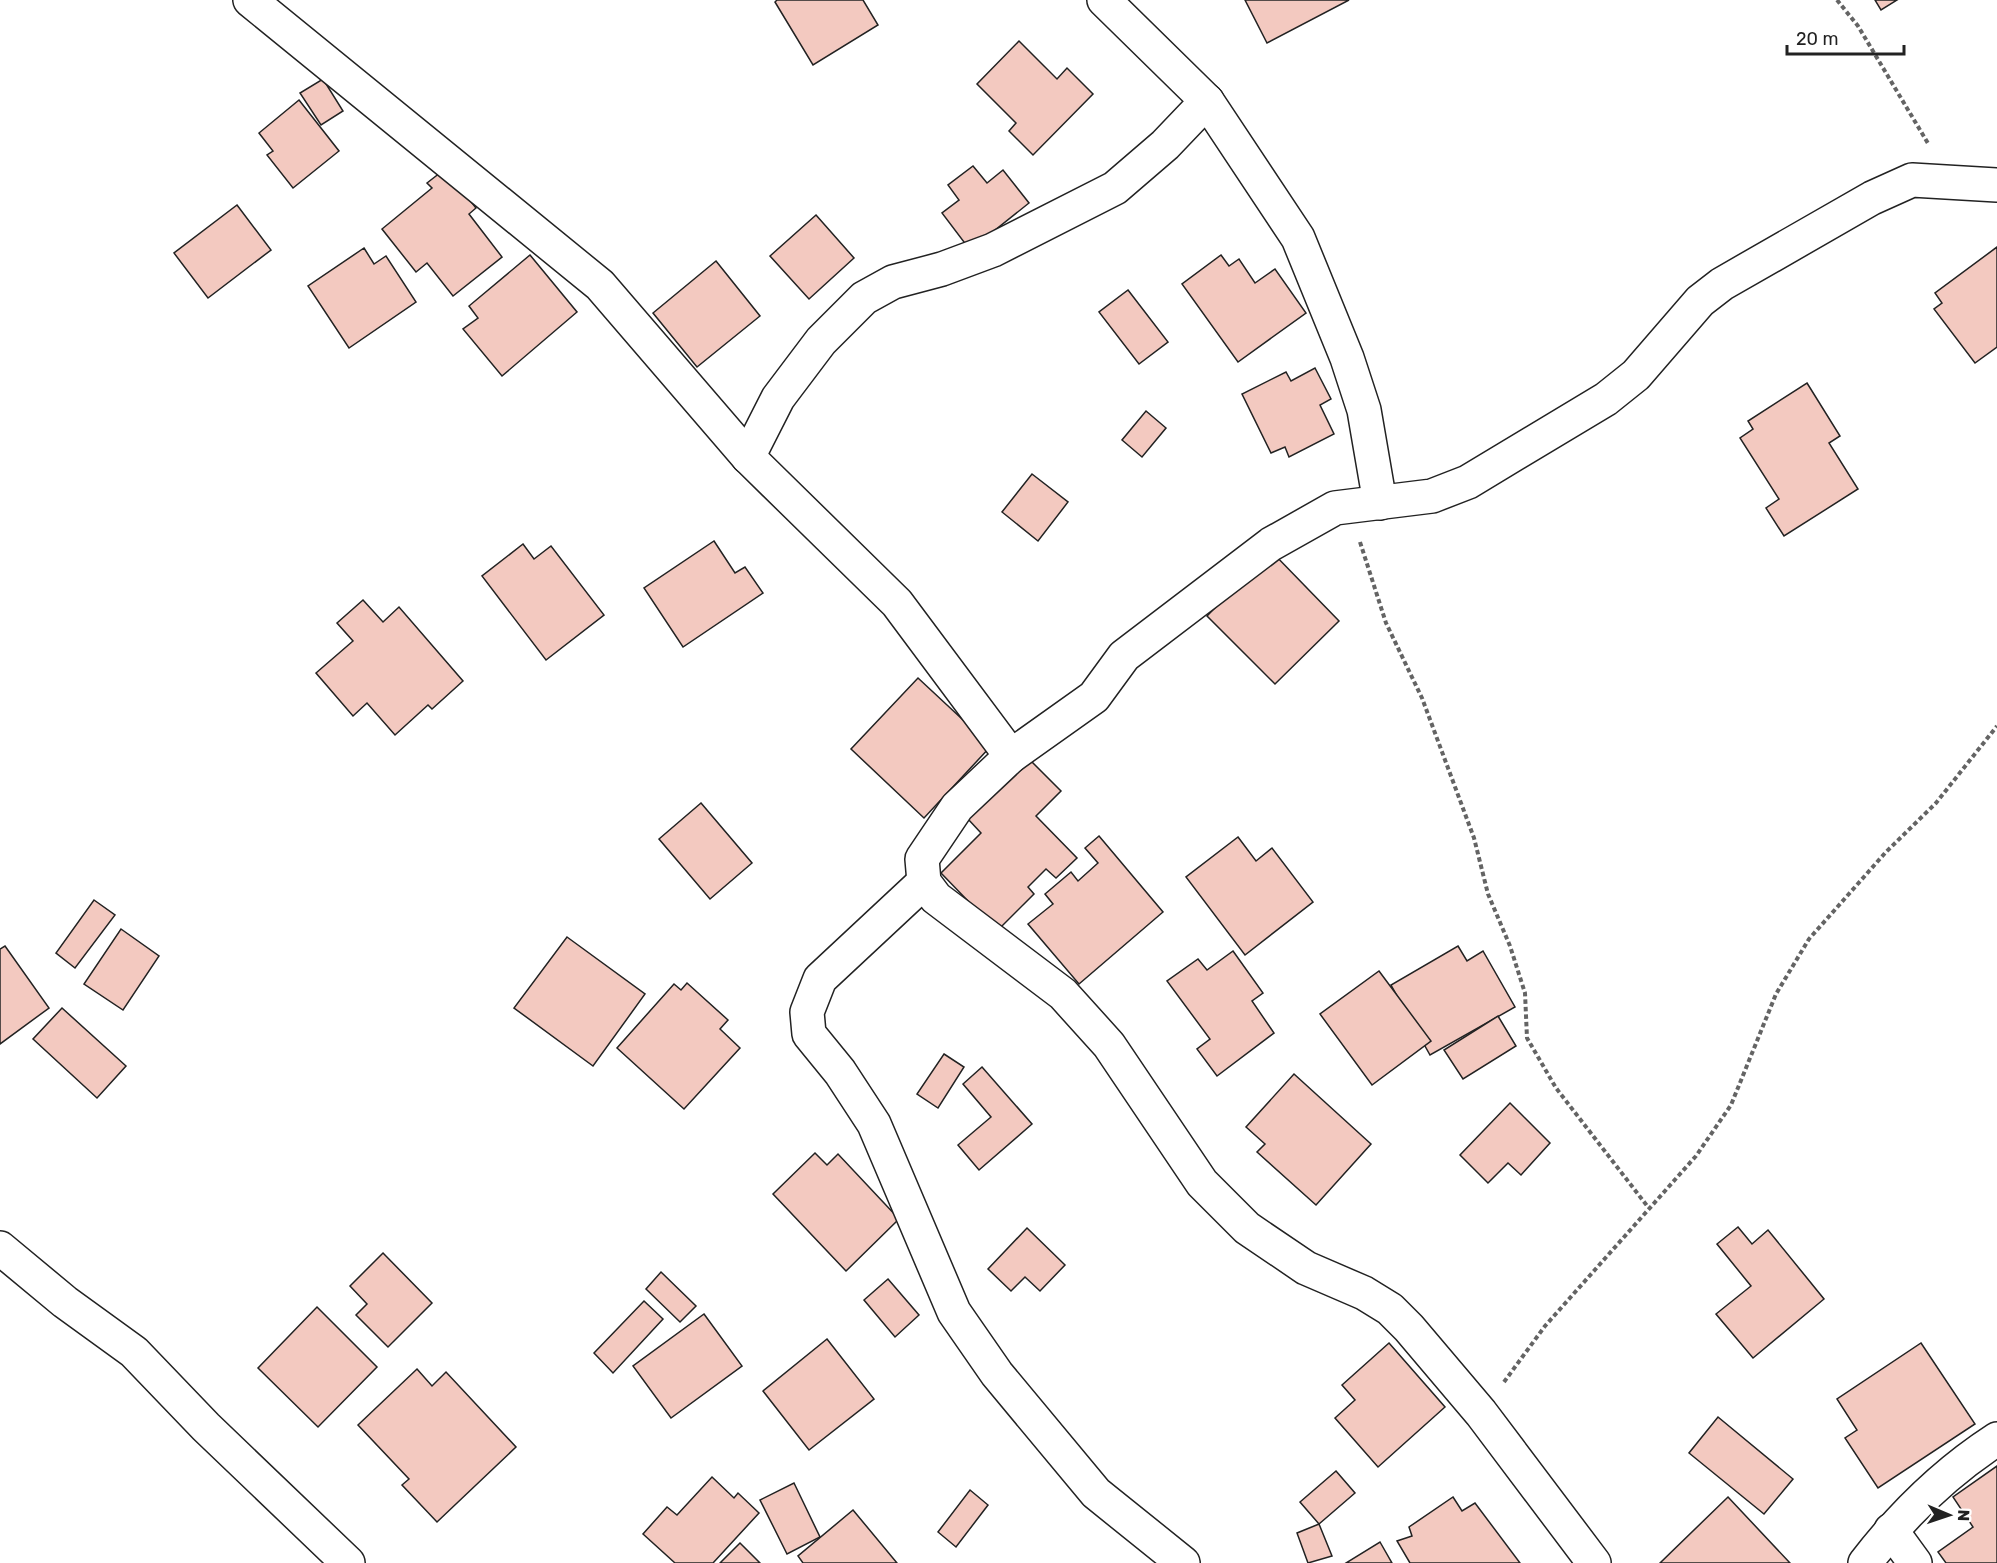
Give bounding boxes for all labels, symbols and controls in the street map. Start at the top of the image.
scale bar [1787,18,1904,56]
text: 20 m [1796,28,1838,50]
north arrow [1919,1485,1979,1545]
text: N [1954,1509,1973,1522]

